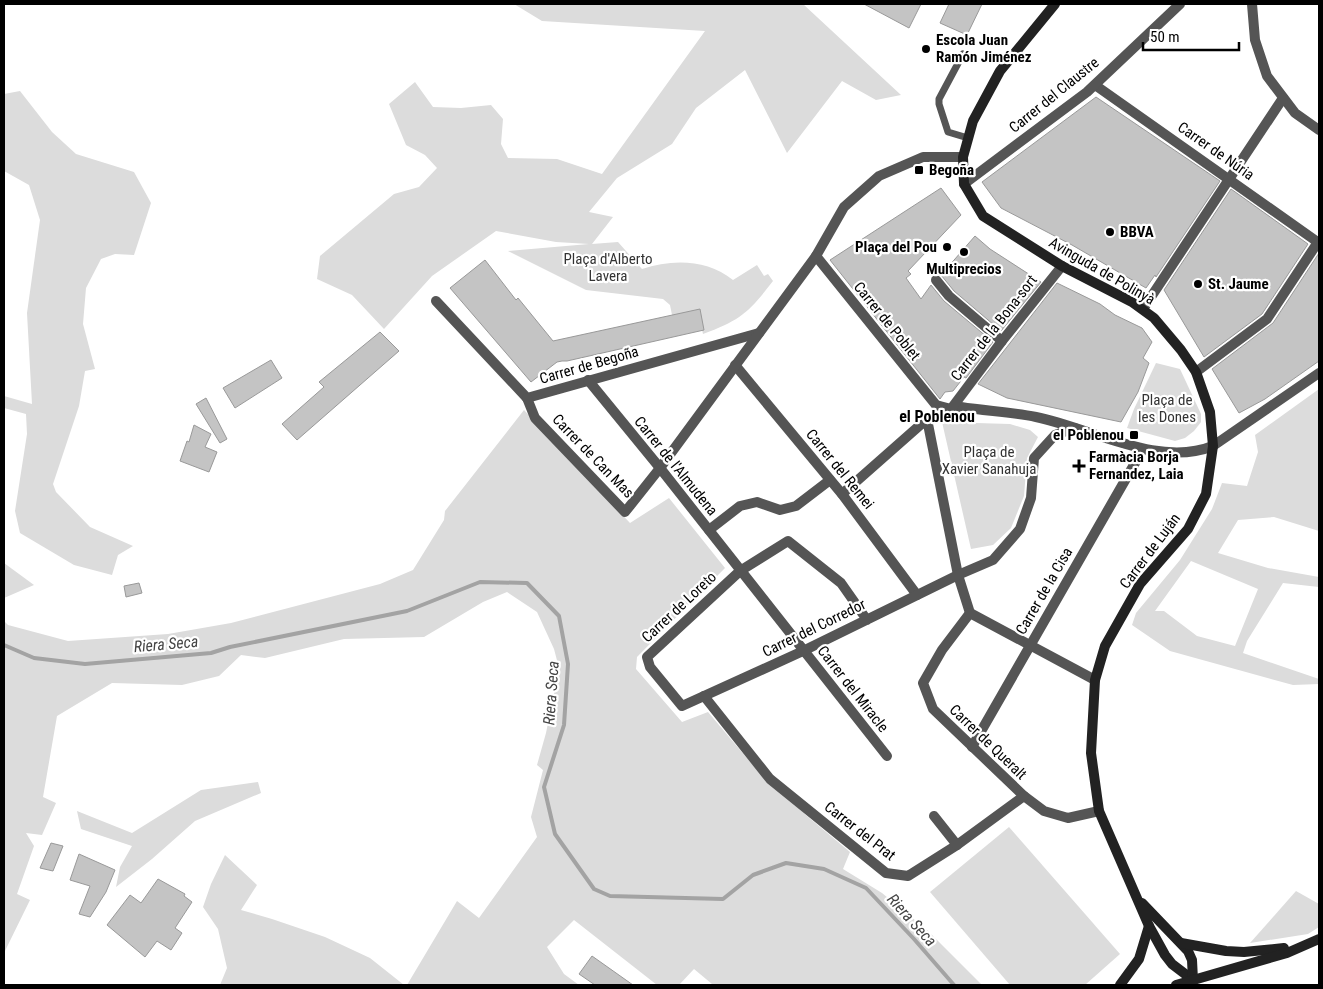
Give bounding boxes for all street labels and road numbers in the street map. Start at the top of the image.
street label: Carrer del Claustre [1006,53,1102,137]
street label: Carrer de Núria [1174,118,1258,184]
street label: Avinguda de Polinyà [1046,233,1158,309]
street label: Carrer de la Bona-sort [947,271,1041,385]
street label: Carrer de Poblet [850,278,924,364]
street label: Carrer de Begoña [537,342,641,388]
street label: Carrer de Can Mas [549,410,638,502]
street label: Carrer de l'Almudena [630,413,722,519]
street label: Carrer del Remei [802,425,878,513]
street label: Carrer de Luján [1116,510,1184,592]
street label: Carrer de la Cisa [1012,544,1076,638]
street label: Carrer de Loreto [638,568,720,646]
street label: Carrer del Corredor [759,595,869,661]
street label: Carrer del Miracle [814,642,892,736]
street label: Carrer de Queralt [946,701,1030,783]
street label: Carrer del Prat [821,798,899,864]

